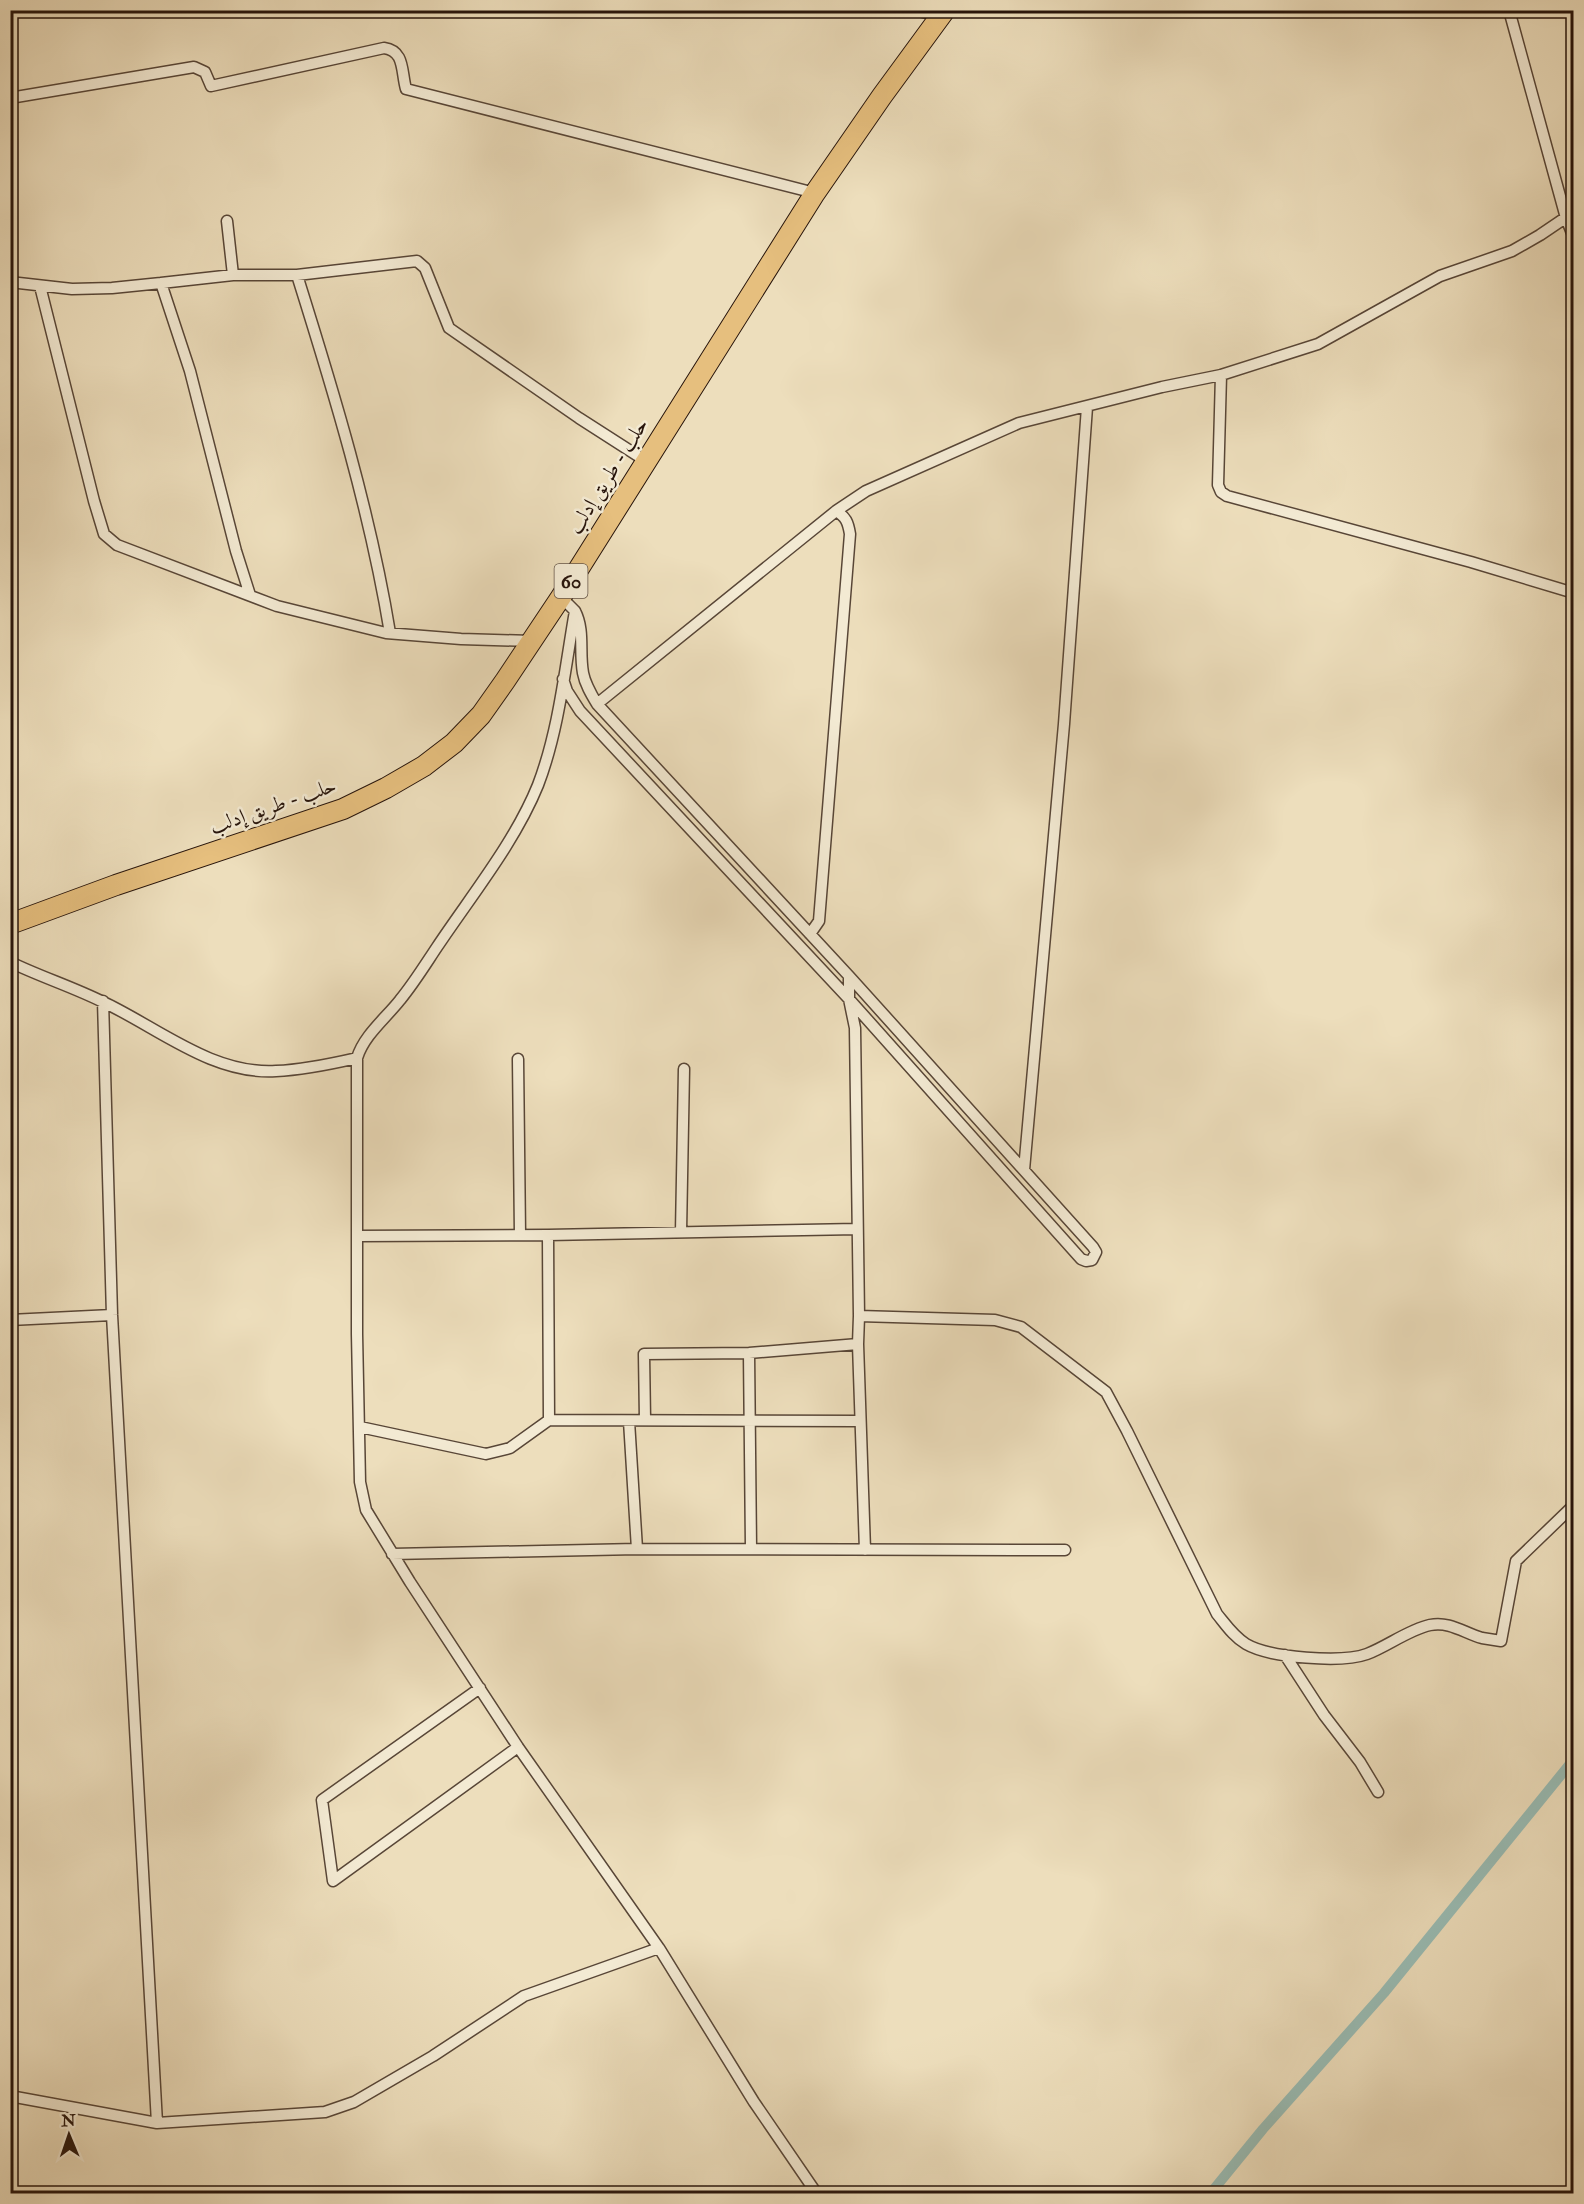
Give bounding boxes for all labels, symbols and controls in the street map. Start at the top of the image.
street label: حلب - طريق إدلب [562,413,654,539]
road number: 60 [554,564,588,598]
street label: حلب - طريق إدلب [206,772,340,840]
north arrow [39,2105,99,2165]
text: N [60,2111,77,2131]

